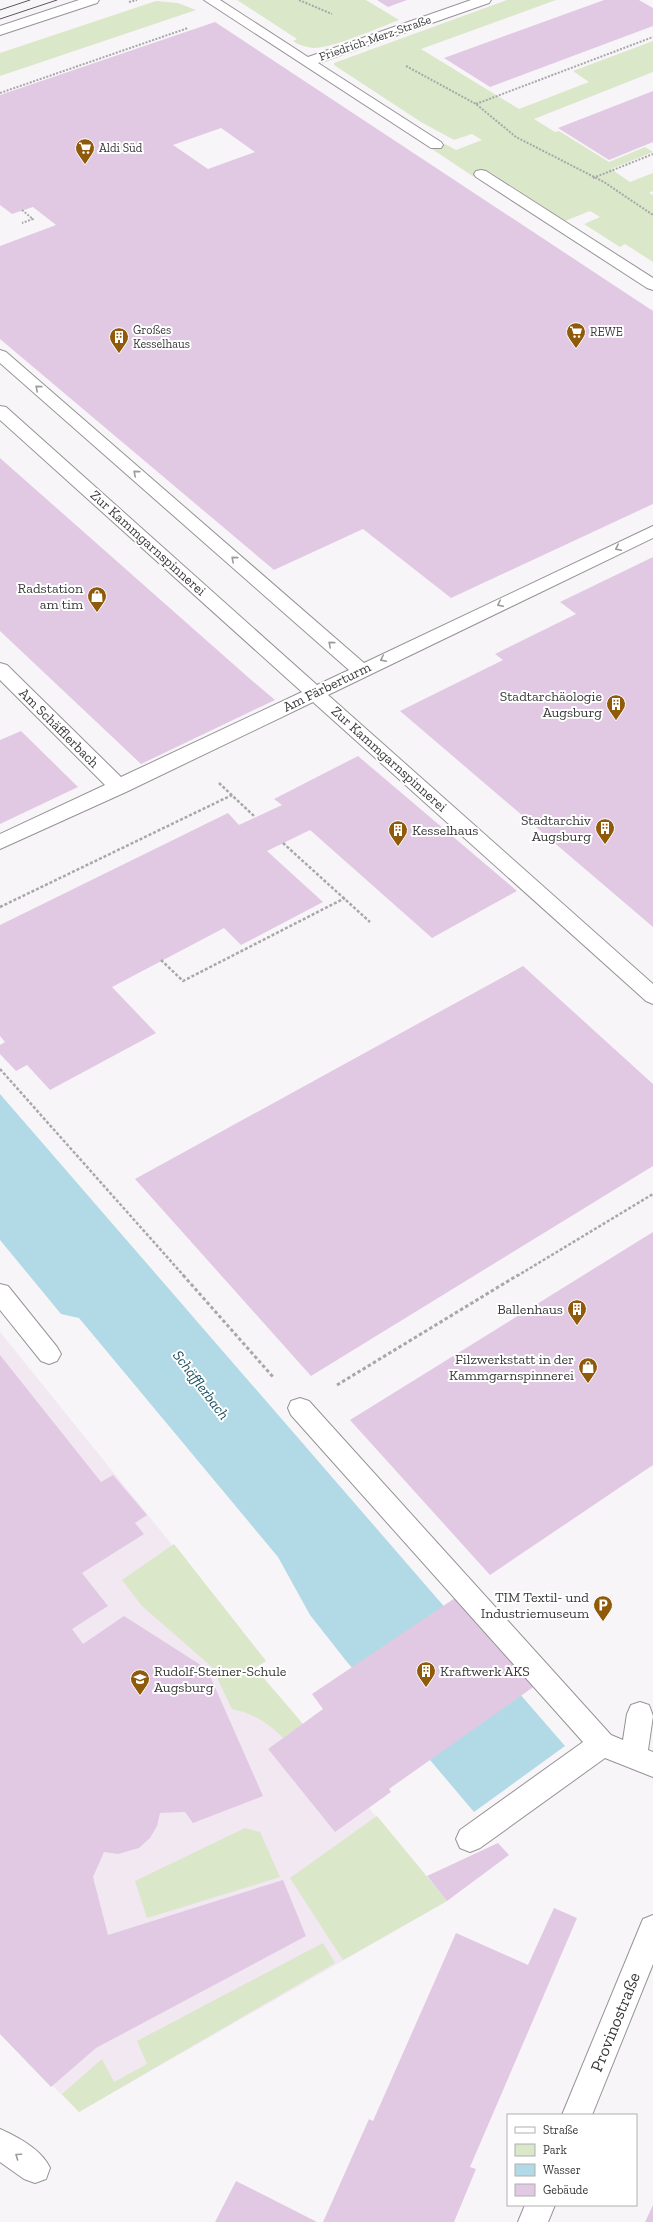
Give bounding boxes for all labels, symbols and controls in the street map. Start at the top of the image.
street label: Friedrich-Merz-Straße [317,12,433,64]
supermarket icon: Aldi Süd [74,137,96,165]
place label: Aldi Süd [99,141,143,155]
supermarket icon: REWE [565,321,587,349]
place label: Großes Kesselhaus [133,323,190,351]
place label: REWE [590,325,623,339]
building icon: Großes Kesselhaus [108,326,130,354]
one-way arrow [35,386,42,393]
one-way arrow [133,471,140,478]
street label: Zur Kammgarnspinnerei [87,487,209,599]
one-way arrow [614,543,622,551]
one-way arrow [231,557,238,564]
place label: Radstation am tim [18,580,83,613]
shop icon: Radstation am tim [86,585,108,613]
one-way arrow [497,599,505,607]
one-way arrow [329,642,336,649]
one-way arrow [380,655,387,662]
street label: Am Färberturm [280,658,374,716]
street label: Am Schäfflerbach [16,685,103,772]
place label: Stadtarchäologie Augsburg [500,688,602,721]
building icon: Stadtarchäologie Augsburg [605,693,627,721]
street label: Zur Kammgarnspinnerei [328,703,450,815]
place label: Stadtarchiv Augsburg [521,812,591,845]
building icon: Stadtarchiv Augsburg [594,817,616,845]
building icon: Kesselhaus [387,819,409,847]
place label: Kesselhaus [412,822,478,839]
building icon: Ballenhaus [566,1298,588,1326]
place label: Ballenhaus [497,1301,563,1318]
water label: Schäfflerbach [169,1347,233,1424]
place label: Filzwerkstatt in der Kammgarnspinnerei [449,1351,574,1384]
shop icon: Filzwerkstatt in der Kammgarnspinnerei [577,1356,599,1384]
place label: TIM Textil- und Industriemuseum [481,1589,589,1622]
parking icon: TIM Textil- und Industriemuseum [592,1594,614,1622]
building icon: Kraftwerk AKS [415,1660,437,1688]
place label: Rudolf-Steiner-Schule Augsburg [154,1663,287,1696]
place label: Kraftwerk AKS [440,1663,530,1680]
school or university icon: Rudolf-Steiner-Schule Augsburg [129,1668,151,1696]
street label: Provinostraße [586,1969,644,2075]
legend [507,2114,637,2206]
text: Straße [543,2123,579,2137]
text: Park [543,2143,568,2157]
one-way arrow [15,2154,22,2161]
text: Wasser [543,2163,581,2177]
text: Gebäude [543,2183,588,2197]

